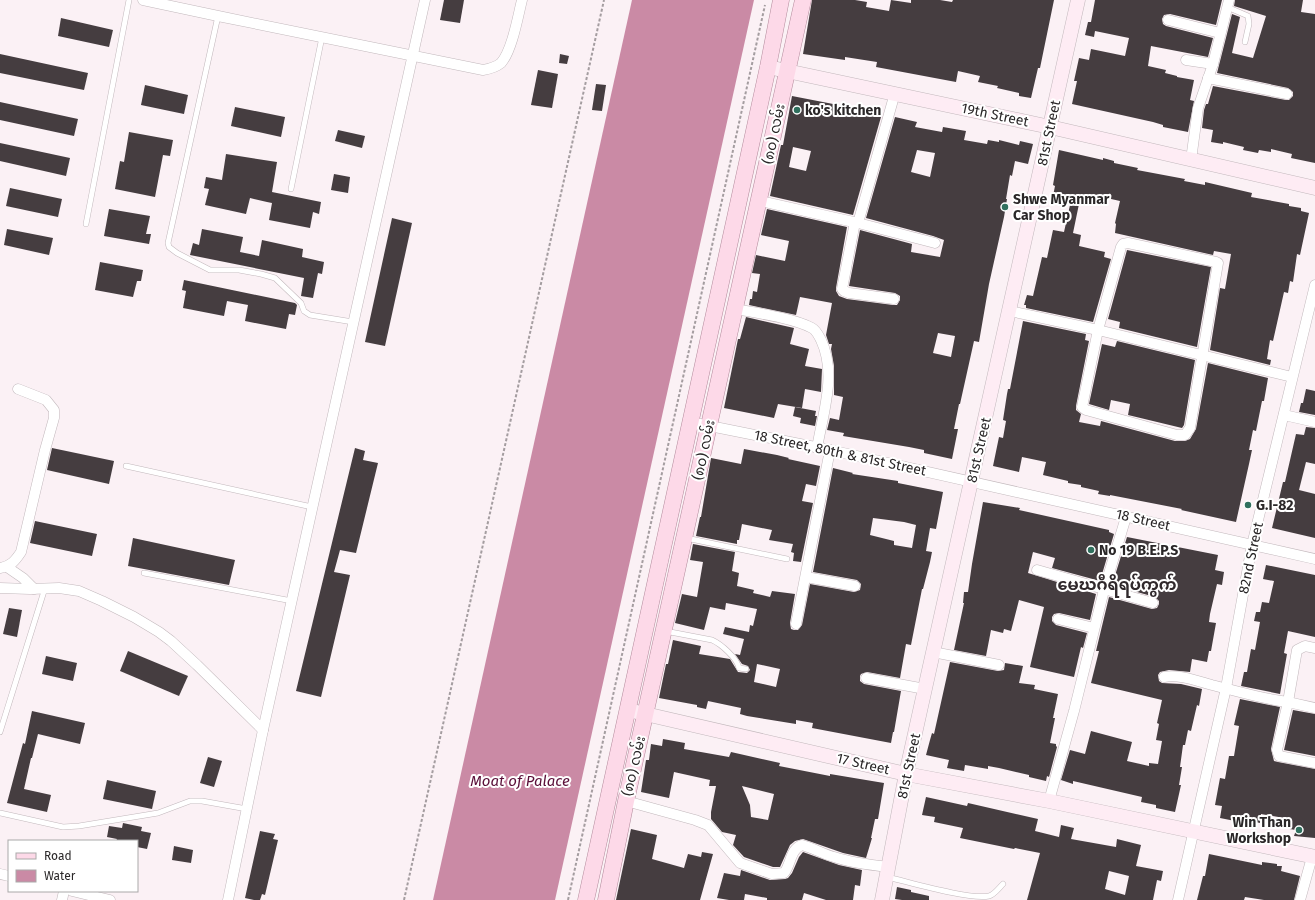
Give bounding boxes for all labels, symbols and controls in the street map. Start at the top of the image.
street label: 81st Street [1034,98,1064,167]
street label: 19th Street [960,100,1031,131]
street label: (၈၀) လမ်း [757,102,789,166]
place label: ko's kitchen [805,102,881,119]
marker: ko's kitchen [792,105,802,115]
place label: Shwe Myanmar Car Shop [1013,191,1110,224]
marker: Shwe Myanmar Car Shop [1000,202,1010,212]
street label: 81st Street [963,415,995,484]
street label: (၈၀) လမ်း [687,418,719,482]
street label: 18 Street, 80th & 81st Street [752,426,929,480]
place label: G.I-82 [1256,497,1293,514]
marker: G.I-82 [1243,500,1253,510]
street label: 18 Street [1114,505,1173,535]
street label: 82nd Street [1235,520,1267,595]
place label: No 19 B.E.P.S [1099,542,1178,559]
marker: No 19 B.E.P.S [1086,545,1096,555]
district label: မေဃဂီရိရပ်ကွက် [1057,573,1177,598]
street label: 81st Street [894,731,924,800]
street label: (၈၀) လမ်း [617,734,649,798]
street label: 17 Street [835,750,892,779]
water label: Moat of Palace [470,772,570,790]
place label: Win Than Workshop [1226,814,1291,847]
marker: Win Than Workshop [1294,825,1304,835]
legend [8,840,138,892]
text: Road [44,849,72,863]
text: Water [44,869,76,883]

